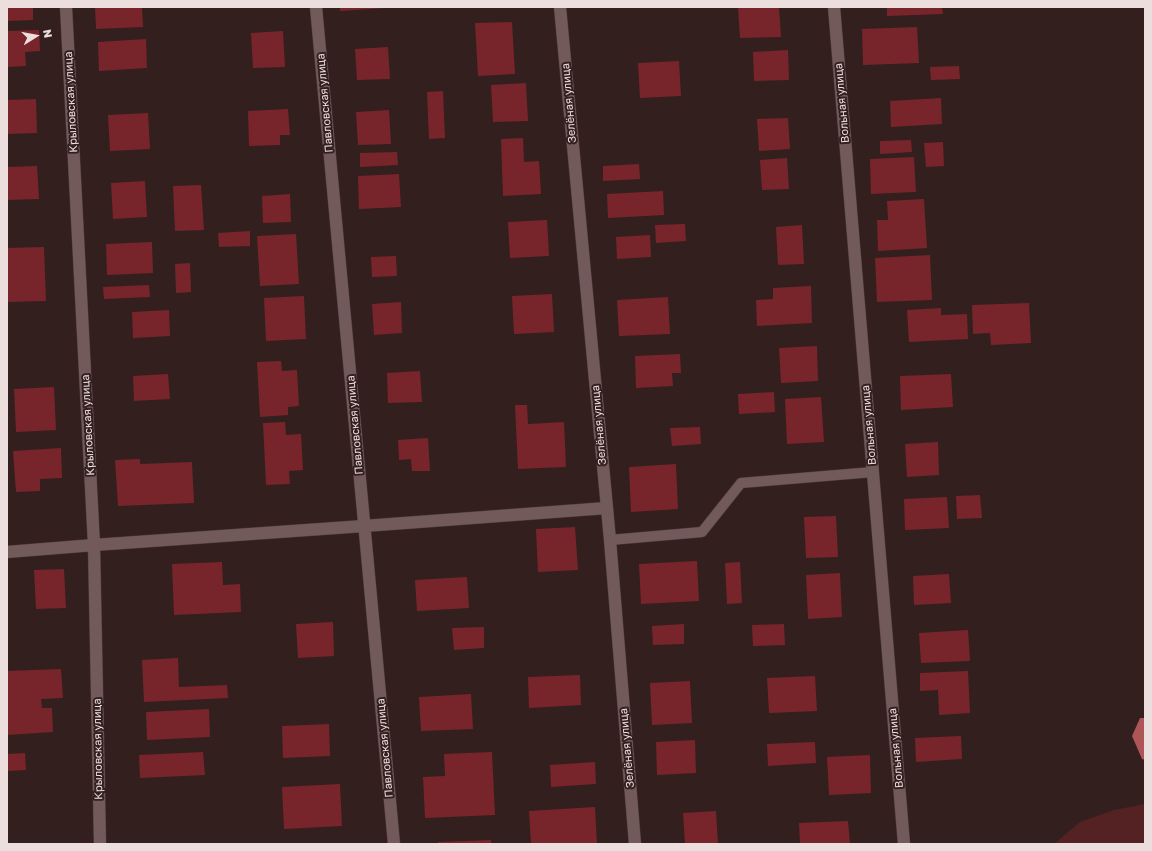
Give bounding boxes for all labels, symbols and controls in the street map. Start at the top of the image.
north arrow [16,16,56,56]
text: N [41,28,55,39]
street label: Крыловская улица [62,51,80,153]
street label: Павловская улица [314,53,336,153]
street label: Зелёная улица [559,62,579,144]
street label: Вольная улица [832,62,852,144]
street label: Крыловская улица [79,374,97,476]
street label: Павловская улица [344,375,366,475]
street label: Зелёная улица [589,384,609,466]
street label: Вольная улица [859,384,879,466]
street label: Крыловская улица [91,698,105,800]
street label: Павловская улица [374,698,396,798]
street label: Зелёная улица [617,707,637,789]
street label: Вольная улица [886,707,906,789]

